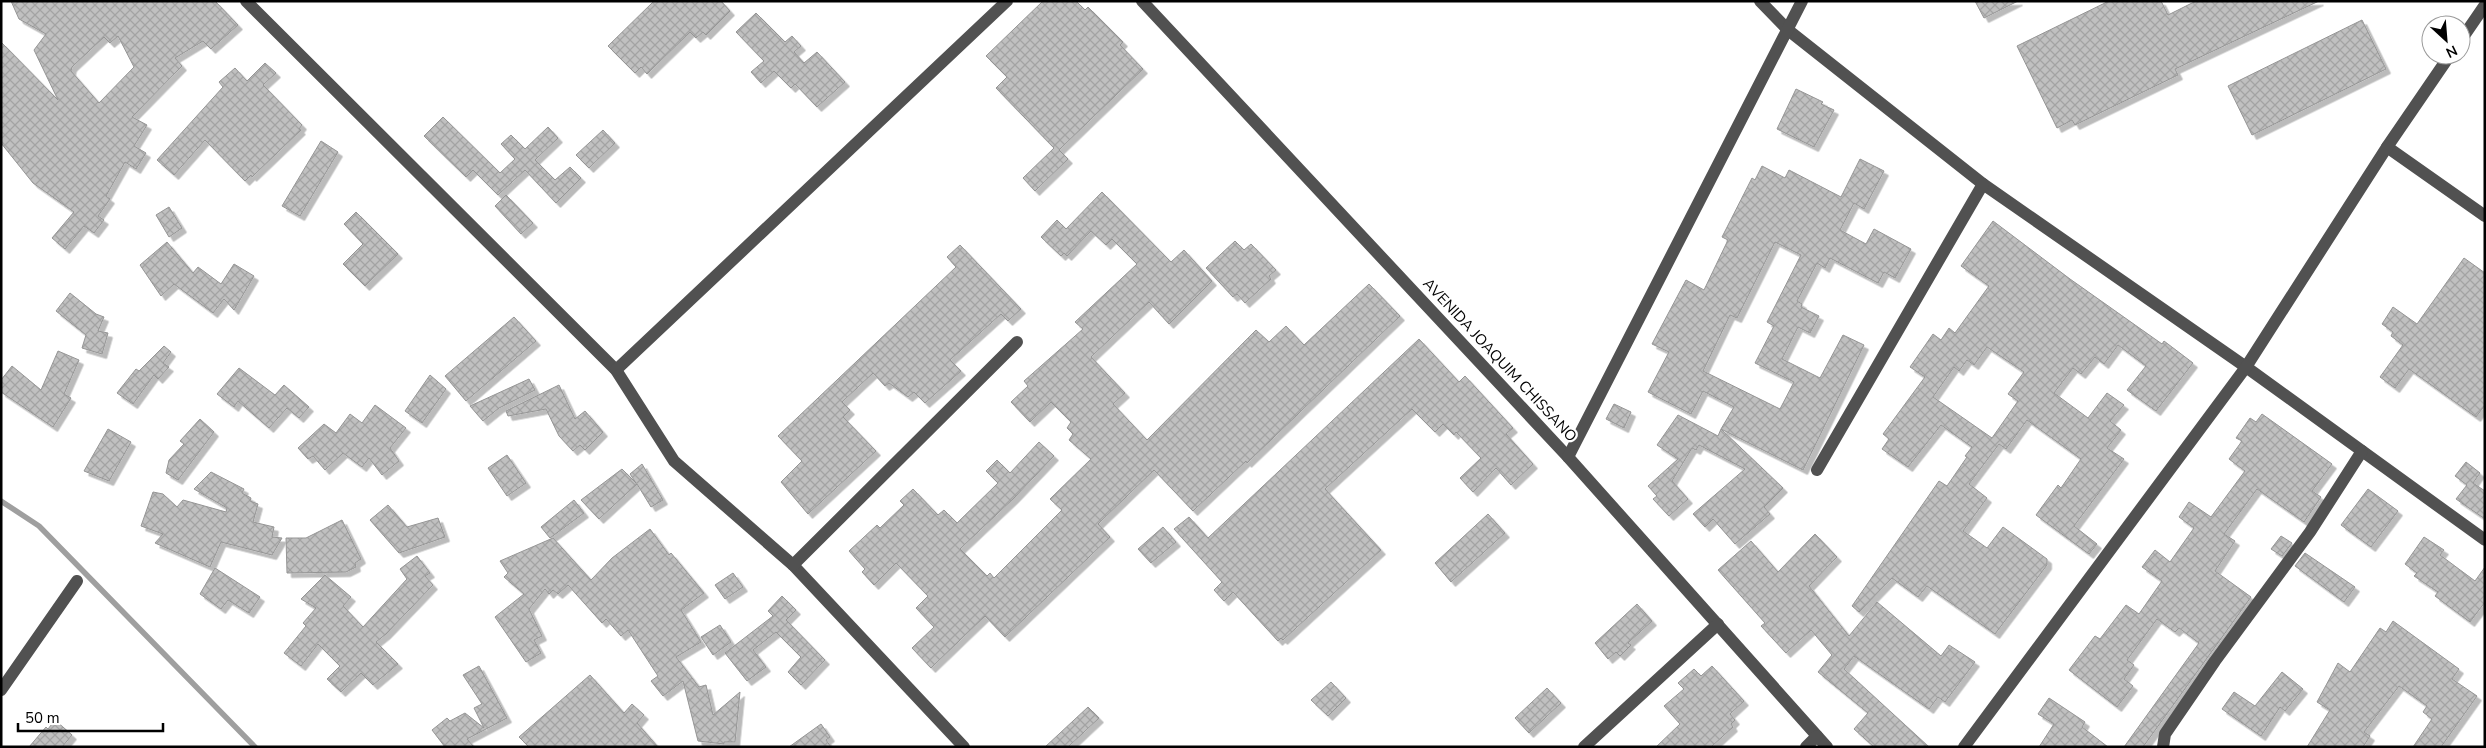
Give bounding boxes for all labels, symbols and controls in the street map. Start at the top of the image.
north arrow [2421,15,2471,65]
text: N [2443,40,2460,62]
street label: AVENIDA JOAQUIM CHISSANO [1419,274,1581,446]
scale bar [18,700,162,732]
text: 50 m [25,708,60,728]

